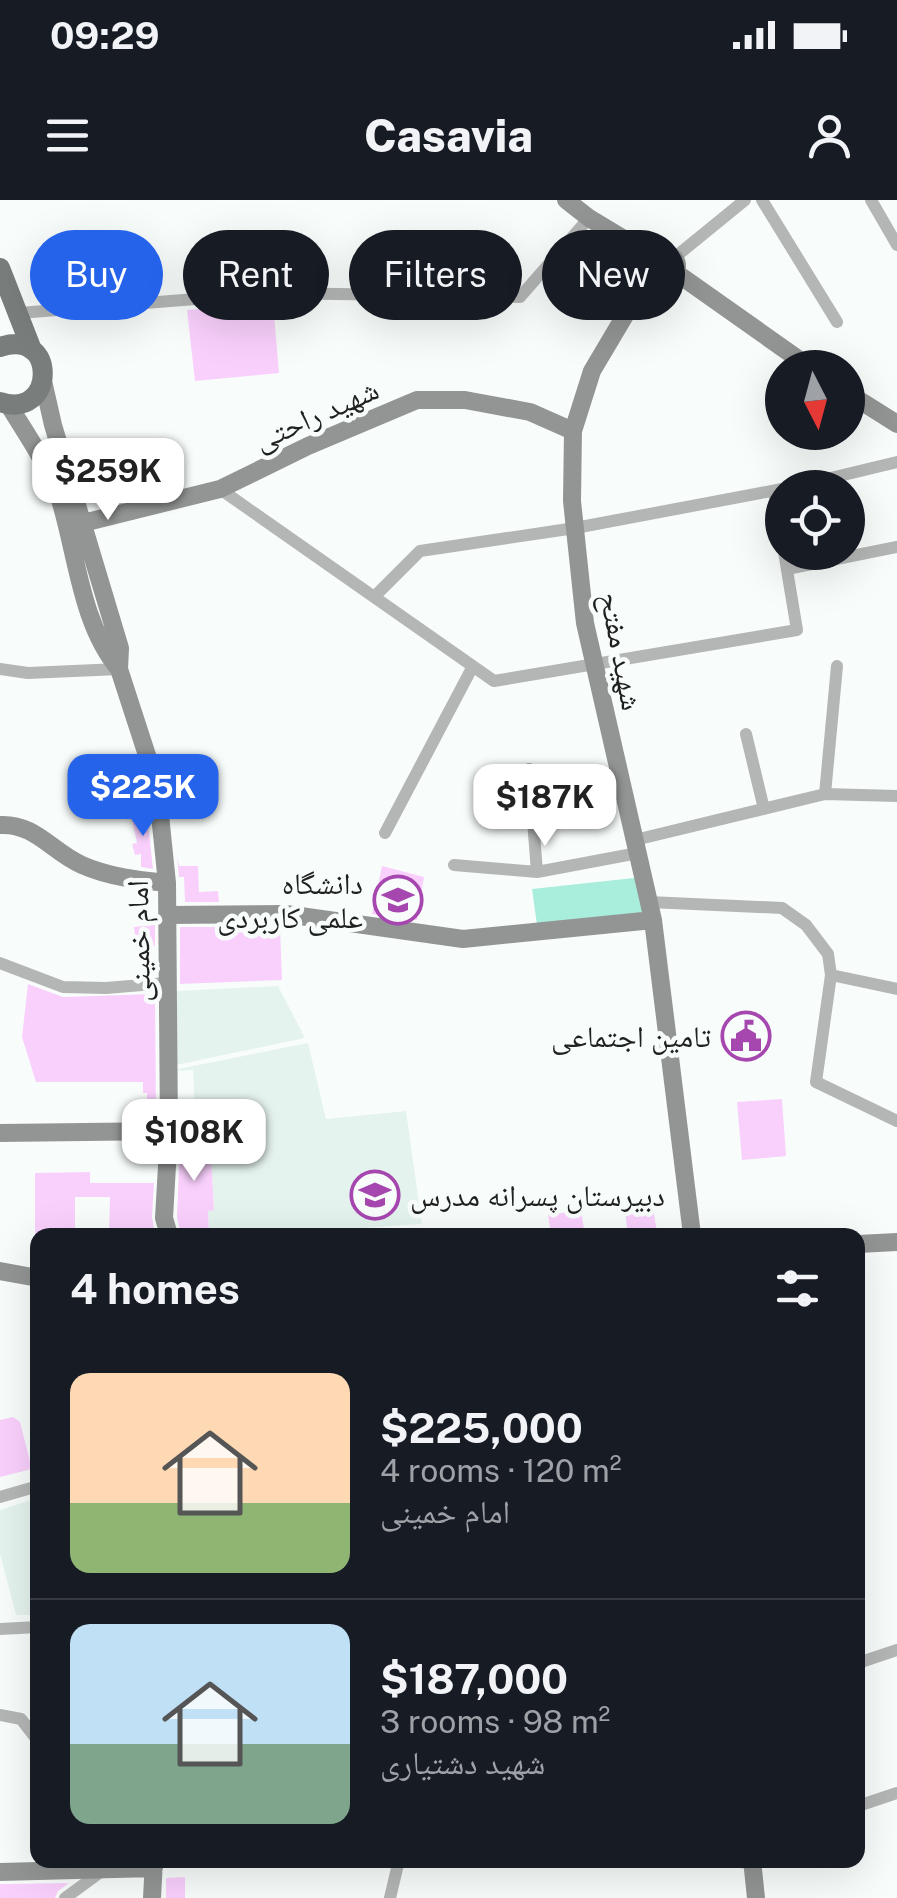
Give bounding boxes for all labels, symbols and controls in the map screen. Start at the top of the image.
text: 09:29 [50,13,160,58]
icon: menu [40,108,95,163]
icon: person [802,108,857,163]
text: Casavia [364,109,533,162]
chip: Buy [30,230,163,320]
chip: Rent [183,230,329,320]
chip: Filters [349,230,522,320]
chip: New [542,230,685,320]
north arrow [765,350,865,450]
map controls [765,350,865,570]
street label: شهید راحتی [248,371,384,458]
pin: $259K [38,438,178,523]
text: $259K [54,452,162,489]
button: locate [765,470,865,570]
street label: شهید مفتح [591,589,651,713]
pin: $225K [73,754,213,839]
pin: $187K [475,764,615,849]
text: $225K [90,768,196,805]
text: $187K [495,778,595,815]
place label: دانشگاه علمی کاربردی [217,865,363,936]
school or university icon: دانشگاه علمی کاربردی [372,874,424,926]
street label: امام خمینی [119,880,159,1002]
public building icon: تامین اجتماعی [720,1010,772,1062]
place label: تامین اجتماعی [551,1018,711,1055]
pin: $108K [124,1099,264,1184]
text: $108K [144,1113,244,1150]
school or university icon: دبیرستان پسرانه مدرس [349,1169,401,1221]
place label: دبیرستان پسرانه مدرس [410,1177,665,1214]
icon: filters [770,1261,825,1316]
text: 4 homes [70,1264,240,1313]
text: $225,000 [380,1403,583,1452]
icon: home [150,1413,270,1533]
text: 4 rooms · 120 m² [380,1452,622,1489]
text: امام خمینی [380,1493,510,1530]
text: $187,000 [380,1654,568,1703]
icon: home [150,1664,270,1784]
text: 3 rooms · 98 m² [380,1703,610,1740]
text: شهید دشتیاری [380,1744,545,1781]

